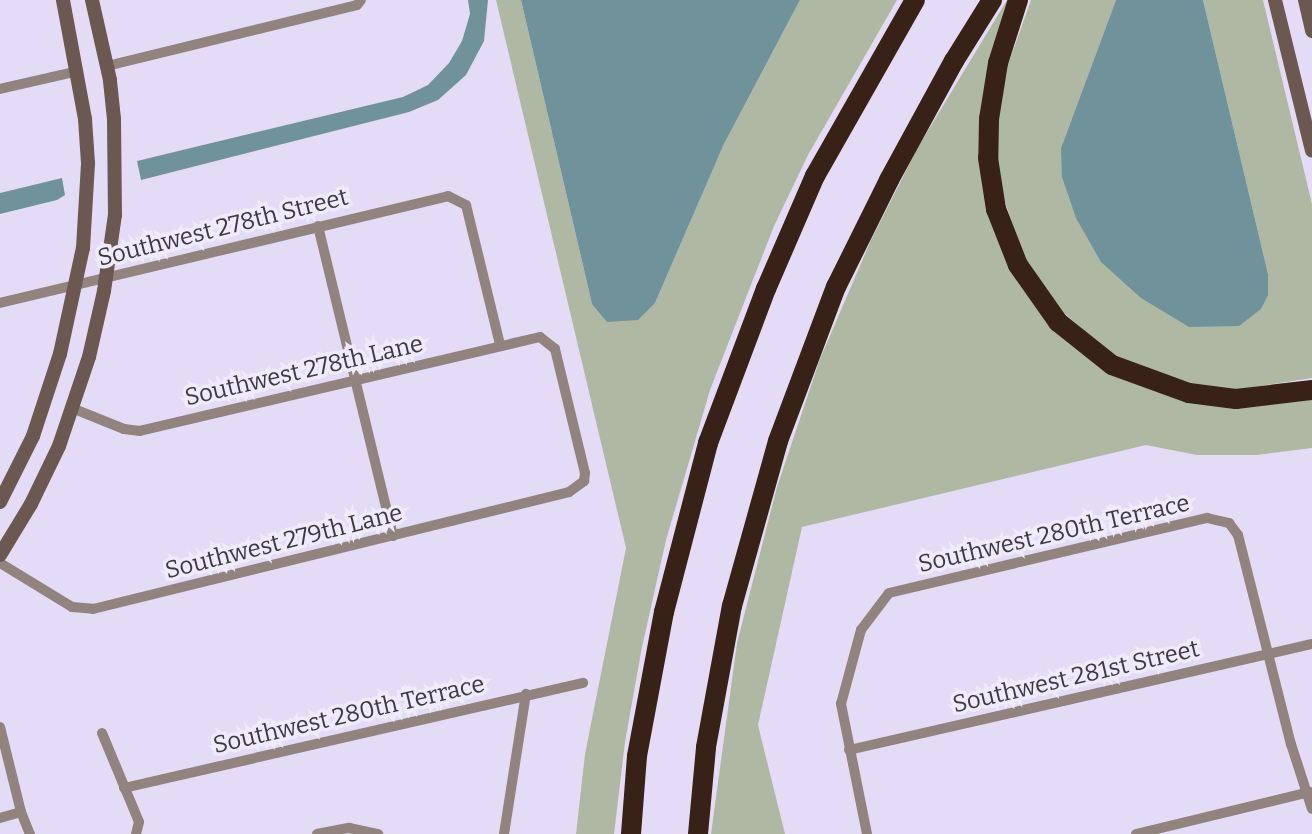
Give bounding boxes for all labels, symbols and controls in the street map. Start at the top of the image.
street label: Southwest 278th Street [95,183,351,273]
street label: Southwest 278th Lane [182,330,426,412]
street label: Southwest 280th Terrace [915,489,1193,579]
street label: Southwest 279th Lane [162,499,406,585]
street label: Southwest 281st Street [950,635,1202,719]
street label: Southwest 280th Terrace [210,670,488,760]

